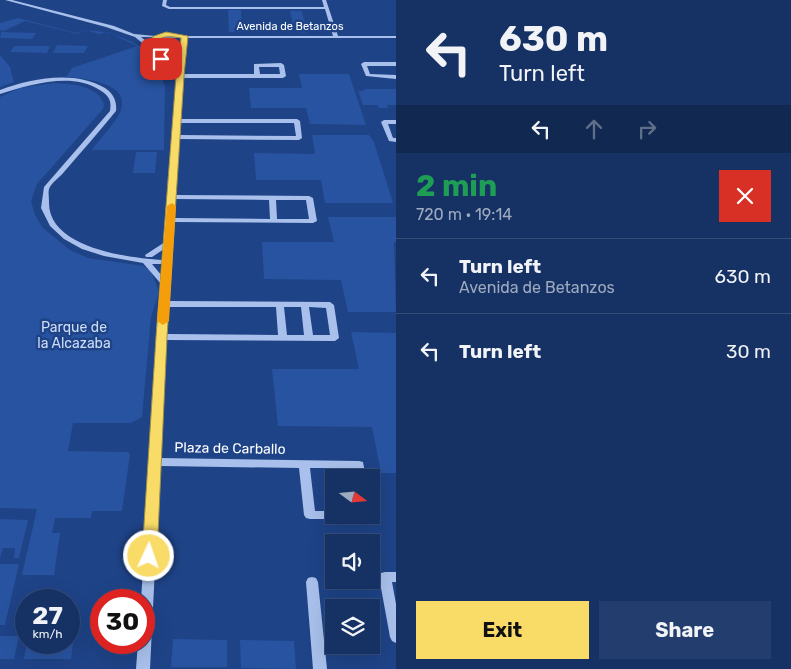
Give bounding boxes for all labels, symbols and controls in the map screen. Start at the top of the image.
text: 630 m [499,18,608,60]
street label: Avenida de Betanzos [236,20,344,33]
icon: left [416,20,481,85]
pin [140,38,182,80]
icon: arrive [147,45,175,73]
text: Turn left [499,60,585,87]
icon: left [527,115,555,143]
icon: ahead [580,115,608,143]
icon: right [633,115,661,143]
text: 2 min [416,168,497,204]
button: close [719,170,771,222]
text: 720 m · 19:14 [416,205,512,224]
text: Turn left [459,255,541,278]
icon: left [416,262,444,290]
text: 630 m [715,265,771,288]
text: Avenida de Betanzos [459,278,615,297]
park label: Parque de la Alcazaba [37,319,111,352]
icon: left [416,337,444,365]
text: Turn left [459,340,541,363]
text: 30 m [726,340,771,363]
street label: Plaza de Carballo [174,439,286,458]
north arrow [325,469,380,524]
map controls [325,469,380,654]
position arrow [122,529,174,581]
button: sound [325,534,380,589]
speed limit sign: 30 [90,589,155,654]
button: layers [325,599,380,654]
text: 27 [32,601,63,630]
button: Exit [416,601,589,659]
button: Share [599,601,771,659]
text: km/h [33,627,62,641]

